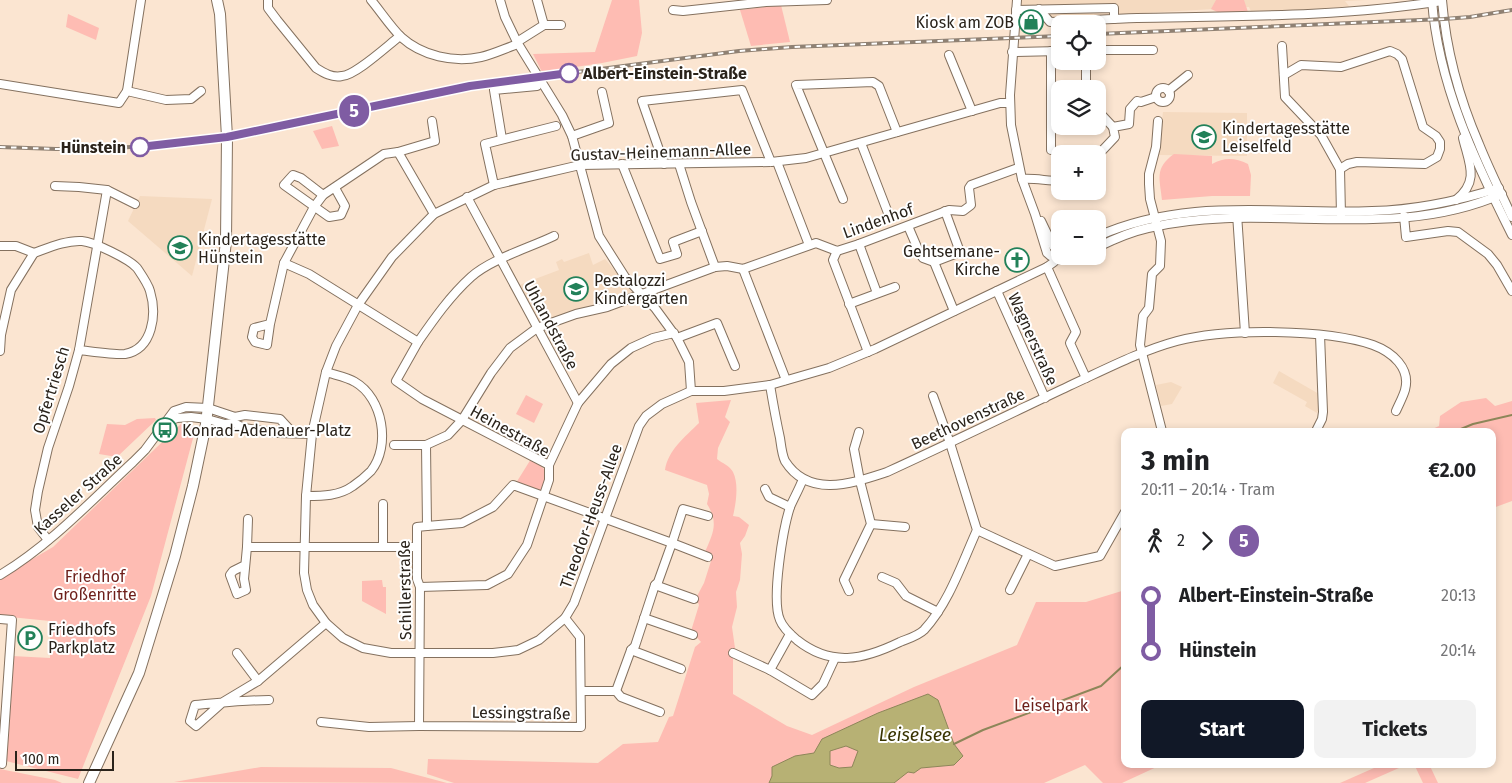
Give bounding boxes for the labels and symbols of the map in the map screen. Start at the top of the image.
shop icon: Kiosk am ZOB [1018,9,1044,35]
place label: Kiosk am ZOB [915,13,1014,32]
marker: Albert-Einstein-Straße [559,63,579,83]
place label: Albert-Einstein-Straße [582,64,747,83]
line badge: 5 [338,95,370,127]
place label: Kindertagesstätte Leiselfeld [1222,119,1350,156]
school or university icon: Kindertagesstätte Leiselfeld [1191,124,1217,150]
marker: Hünstein [130,137,150,157]
place label: Hünstein [61,138,126,157]
street label: Gustav-Heinemann-Allee [570,139,752,165]
street label: Lindenhof [840,199,917,243]
place label: Kindertagesstätte Hünstein [198,230,326,267]
school or university icon: Kindertagesstätte Hünstein [167,235,193,261]
place label: Gehtsemane- Kirche [903,242,1000,279]
church icon: Gehtsemane- Kirche [1004,247,1030,273]
place label: Pestalozzi Kindergarten [594,271,688,308]
school or university icon: Pestalozzi Kindergarten [563,276,589,302]
street label: Uhlandstraße [520,277,582,373]
street label: Wagnerstraße [1004,290,1062,388]
street label: Opfertriesch [29,344,73,436]
street label: Beethovenstraße [908,384,1028,454]
street label: Heinestraße [467,401,553,461]
bus stop icon: Konrad-Adenauer-Platz [152,417,178,443]
place label: Konrad-Adenauer-Platz [182,421,351,440]
street label: Theodor-Heuss-Allee [556,441,626,591]
street label: Kasseler Straße [30,449,126,539]
street label: Schillerstraße [395,540,415,640]
park label: Friedhof Großenritte [53,567,137,604]
place label: Friedhofs Parkplatz [48,620,116,657]
parking icon: Friedhofs Parkplatz [17,625,43,651]
park label: Leiselpark [1014,696,1089,715]
street label: Lessingstraße [471,703,571,723]
water label: Leiselsee [879,724,951,746]
scale bar [15,748,114,771]

